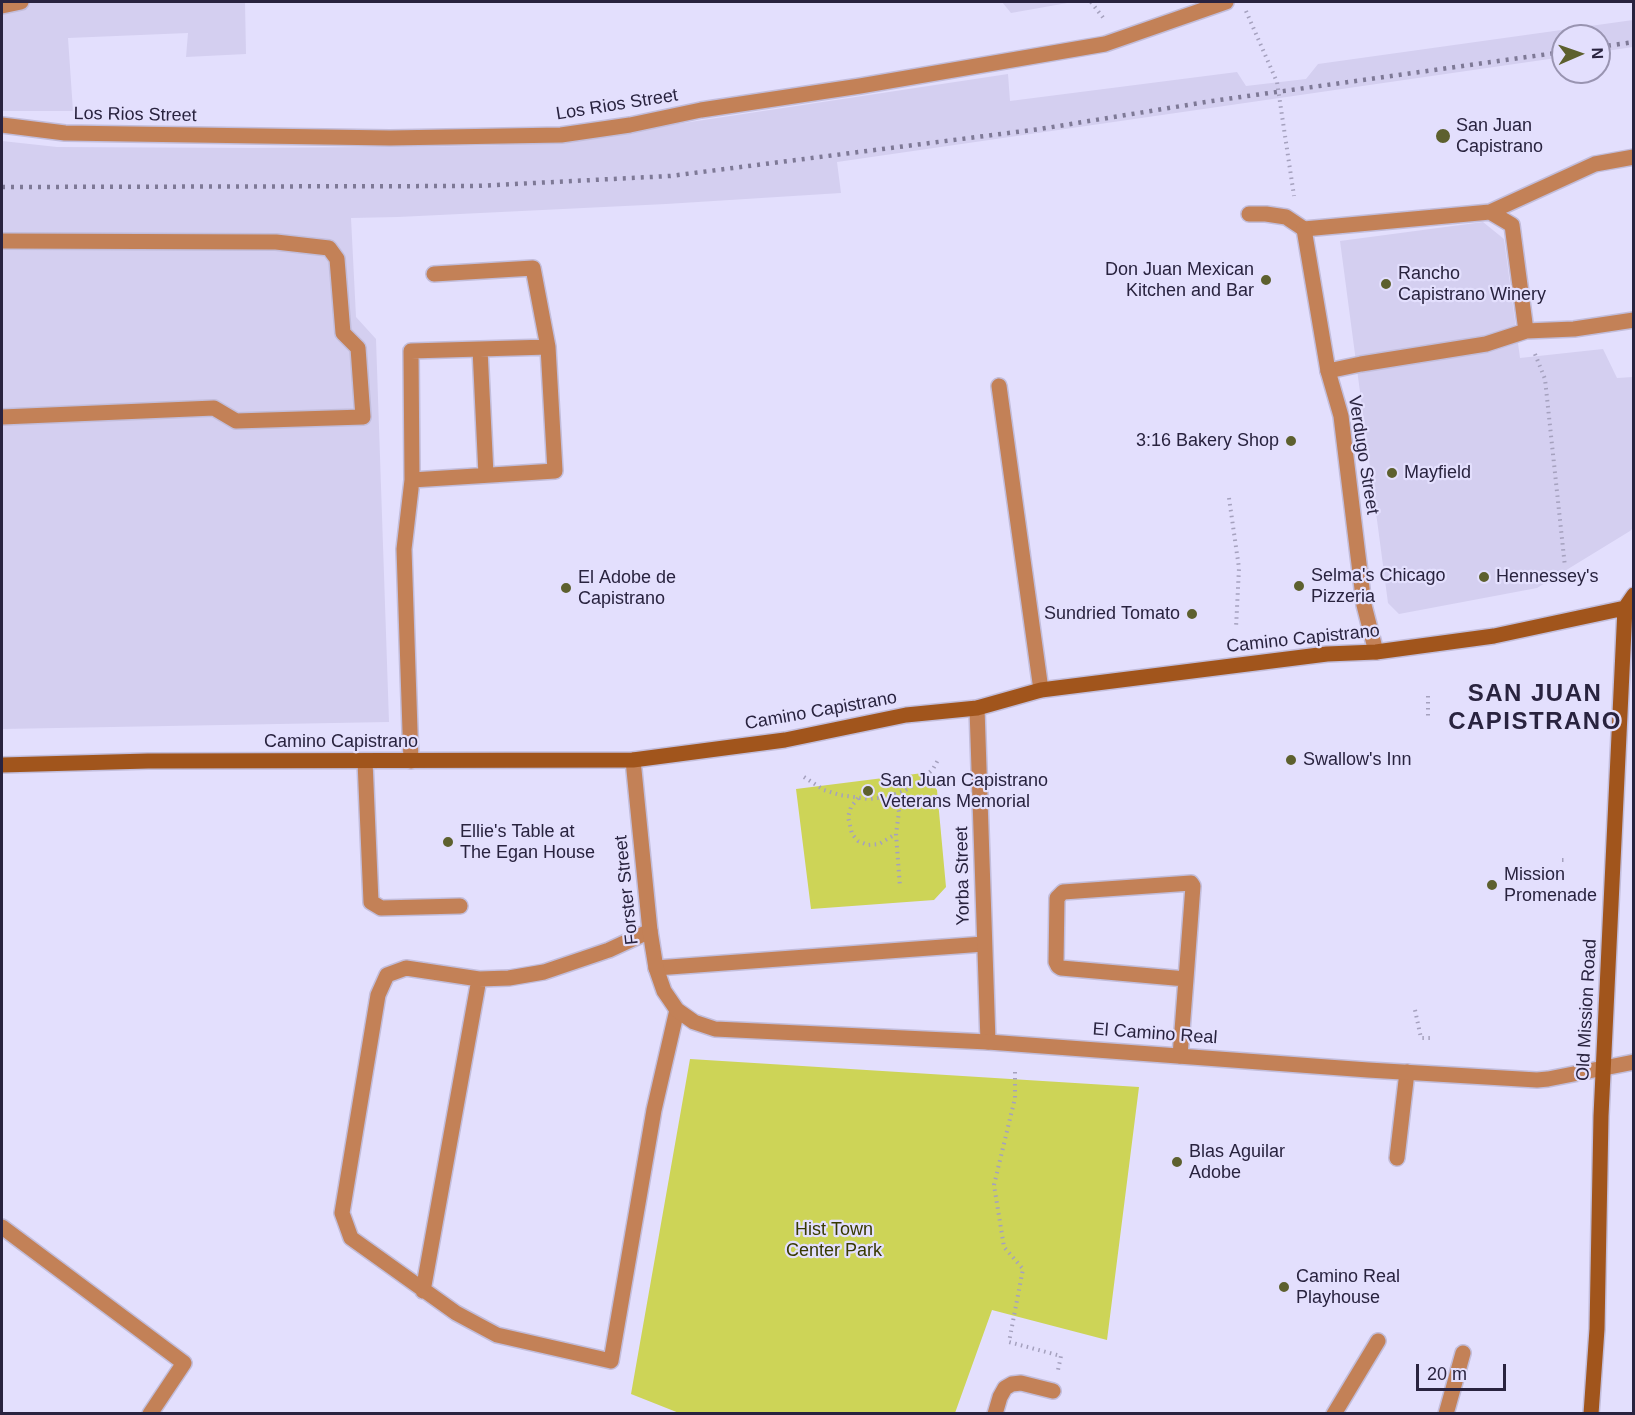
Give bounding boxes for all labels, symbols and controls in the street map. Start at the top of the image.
north arrow [1551,24,1611,84]
text: N [1589,47,1606,59]
street label: Los Rios Street [555,85,679,125]
street label: Los Rios Street [73,103,197,127]
place label: San Juan Capistrano [1456,115,1543,158]
marker: San Juan Capistrano [1434,127,1452,145]
place label: Don Juan Mexican Kitchen and Bar [1105,259,1254,302]
place label: Rancho Capistrano Winery [1398,263,1546,306]
marker: Don Juan Mexican Kitchen and Bar [1259,273,1273,287]
marker: Rancho Capistrano Winery [1379,277,1393,291]
street label: Verdugo Street [1343,394,1383,516]
place label: 3:16 Bakery Shop [1136,430,1279,452]
marker: 3:16 Bakery Shop [1284,434,1298,448]
place label: Mayfield [1404,462,1471,484]
marker: Mayfield [1385,466,1399,480]
place label: Selma's Chicago Pizzeria [1311,565,1445,608]
place label: Hennessey's [1496,566,1598,588]
place label: El Adobe de Capistrano [578,567,676,610]
marker: Hennessey's [1477,570,1491,584]
marker: Selma's Chicago Pizzeria [1292,579,1306,593]
marker: El Adobe de Capistrano [559,581,573,595]
place label: Sundried Tomato [1044,603,1180,625]
marker: Sundried Tomato [1185,607,1199,621]
street label: Camino Capistrano [1225,620,1381,658]
district label: SAN JUAN CAPISTRANO [1448,680,1622,736]
street label: Camino Capistrano [743,687,899,735]
street label: Camino Capistrano [264,731,418,753]
place label: Swallow's Inn [1303,749,1411,771]
marker: Swallow's Inn [1284,753,1298,767]
place label: San Juan Capistrano Veterans Memorial [880,770,1048,812]
marker: San Juan Capistrano Veterans Memorial [861,784,875,798]
place label: Ellie's Table at The Egan House [460,821,595,864]
street label: Yorba Street [951,826,975,926]
street label: Forster Street [611,834,643,946]
marker: Ellie's Table at The Egan House [441,835,455,849]
place label: Mission Promenade [1504,864,1597,906]
marker: Mission Promenade [1485,878,1499,892]
street label: Old Mission Road [1572,939,1602,1081]
street label: El Camino Real [1092,1019,1218,1049]
place label: Blas Aguilar Adobe [1189,1141,1285,1184]
marker: Blas Aguilar Adobe [1170,1155,1184,1169]
park label: Hist Town Center Park [786,1219,882,1262]
place label: Camino Real Playhouse [1296,1266,1400,1308]
marker: Camino Real Playhouse [1277,1280,1291,1294]
scale bar [1419,1352,1509,1390]
text: 20 m [1427,1364,1467,1384]

